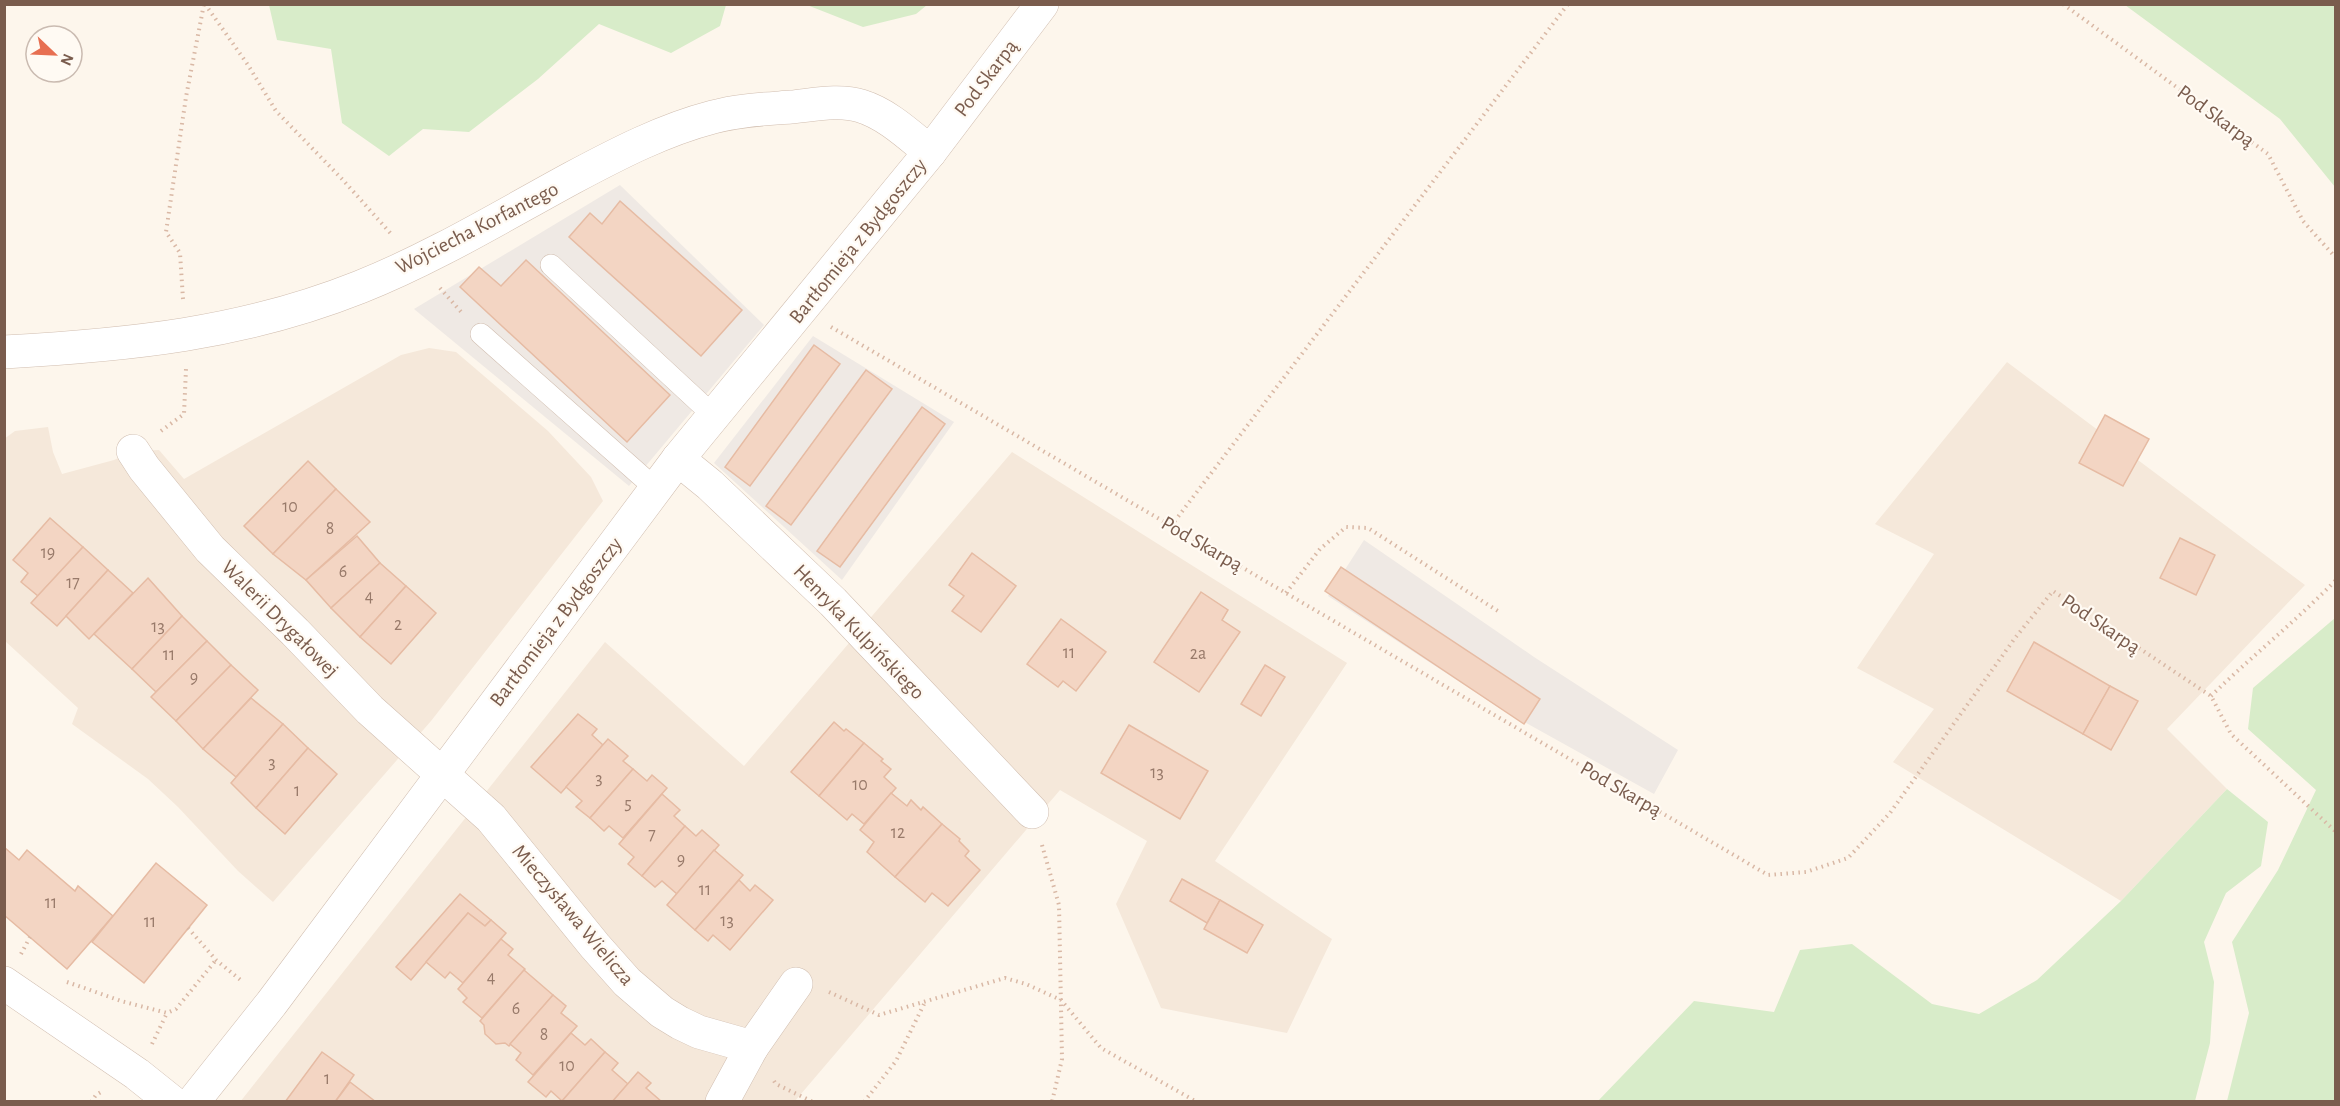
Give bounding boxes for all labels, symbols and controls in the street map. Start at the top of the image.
north arrow [24,24,84,84]
street label: Pod Skarpą [950,35,1022,120]
text: N [57,51,76,68]
street label: Pod Skarpą [2173,81,2259,151]
street label: Bartłomieja z Bydgoszczy [785,155,931,327]
street label: Wojciecha Korfantego [392,178,562,278]
house number: 10 [282,498,298,516]
street label: Pod Skarpą [1158,512,1247,576]
house number: 8 [326,520,334,538]
street label: Bartłomieja z Bydgoszczy [486,534,626,710]
house number: 19 [41,544,55,562]
street label: Walerii Drygałowej [217,556,343,682]
street label: Henryka Kulpińskiego [789,560,929,704]
house number: 6 [339,563,347,581]
house number: 17 [66,574,80,592]
house number: 4 [365,588,374,606]
street label: Pod Skarpą [2058,590,2145,658]
house number: 2 [394,616,402,634]
house number: 13 [151,618,165,636]
house number: 11 [1063,644,1075,662]
house number: 2a [1190,645,1206,663]
house number: 11 [163,646,175,664]
house number: 9 [190,669,198,687]
house number: 3 [268,754,276,772]
street label: Pod Skarpą [1577,757,1666,821]
house number: 13 [1150,764,1164,782]
house number: 3 [595,770,603,788]
house number: 10 [852,776,868,794]
house number: 1 [294,782,300,800]
house number: 5 [624,795,632,813]
house number: 12 [891,824,905,842]
house number: 7 [648,826,656,844]
street label: Mieczysława Wielicza [508,840,638,990]
house number: 9 [677,851,685,869]
house number: 11 [699,881,711,899]
house number: 11 [45,894,57,912]
house number: 13 [720,912,734,930]
house number: 11 [144,913,156,931]
house number: 4 [487,969,496,987]
house number: 6 [512,1000,520,1018]
house number: 8 [540,1026,548,1044]
house number: 10 [559,1057,575,1075]
house number: 1 [324,1070,330,1088]

